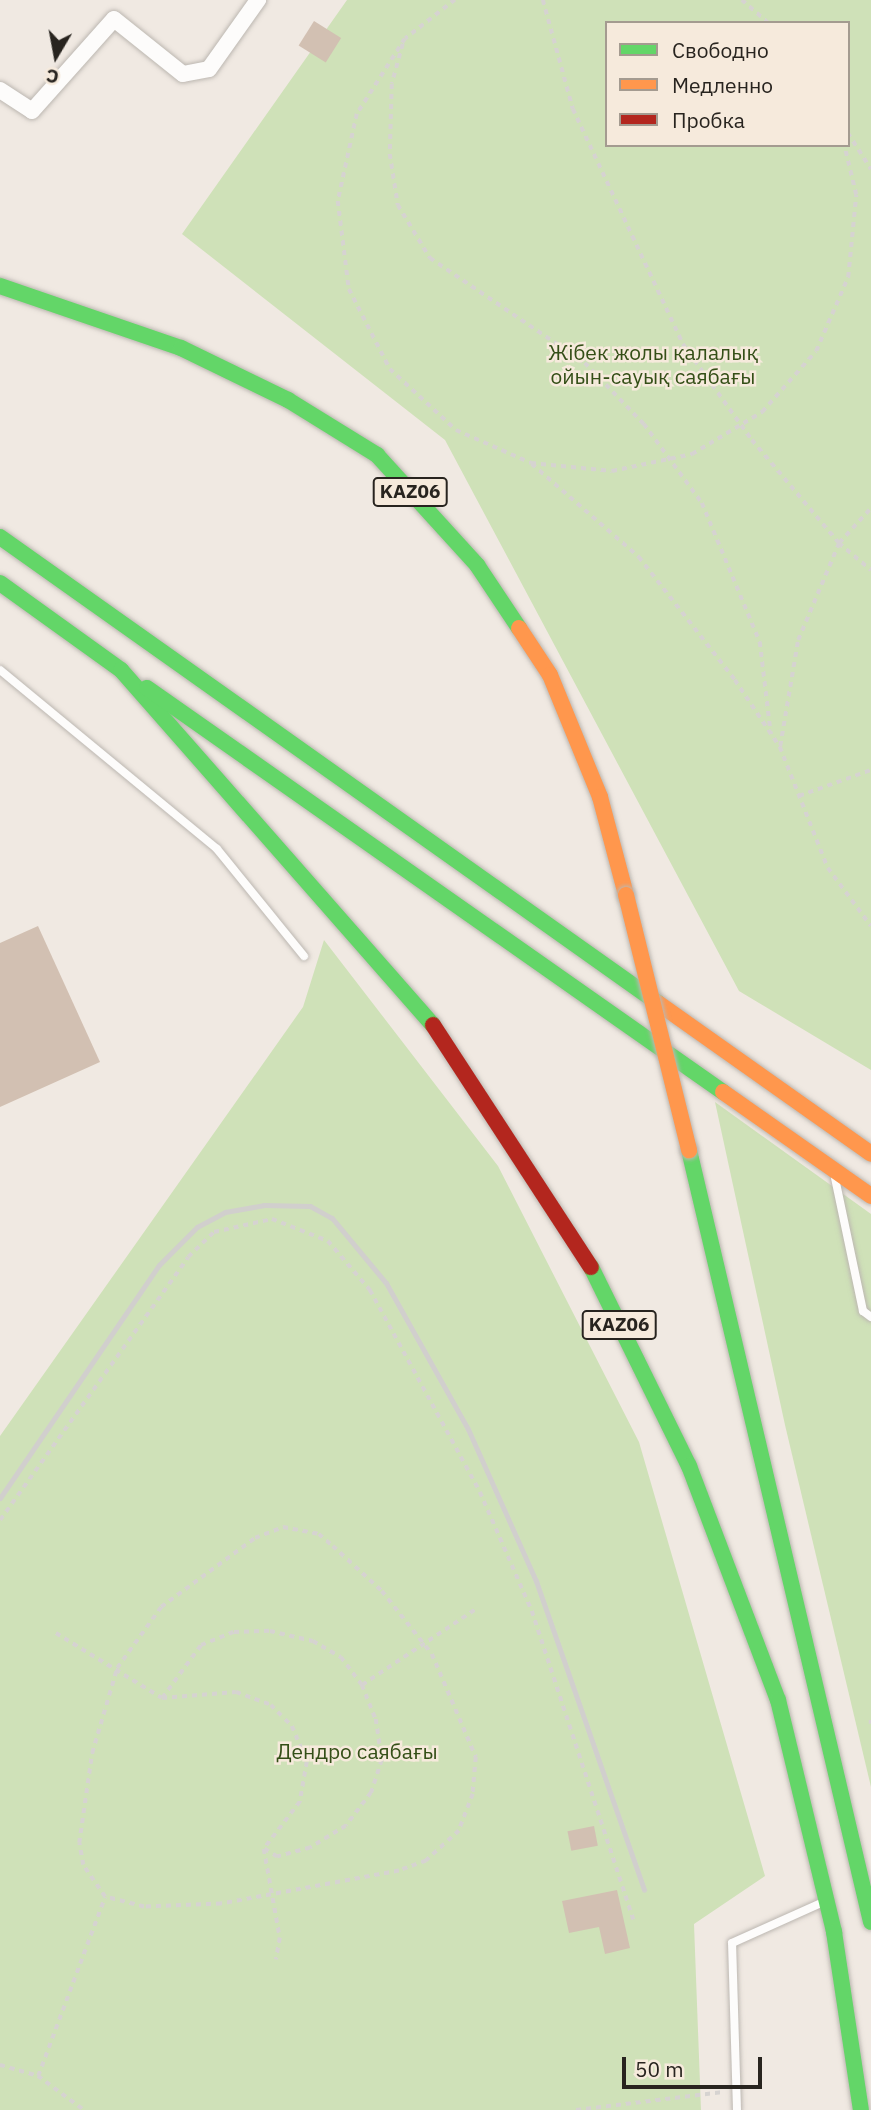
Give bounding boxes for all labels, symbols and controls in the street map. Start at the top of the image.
north arrow [21,21,91,91]
legend [605,21,850,147]
text: Свободно [672,36,769,64]
text: С [44,64,61,90]
text: Медленно [672,71,773,99]
text: Пробка [672,106,745,134]
park label: Жібек жолы қалалық ойын-сауық саябағы [548,339,758,389]
road number: KАZ06 [372,477,448,508]
road number: KАZ06 [580,1310,658,1340]
park label: Дендро саябағы [276,1738,438,1764]
scale bar [626,2044,766,2088]
text: 50 m [635,2055,684,2083]

